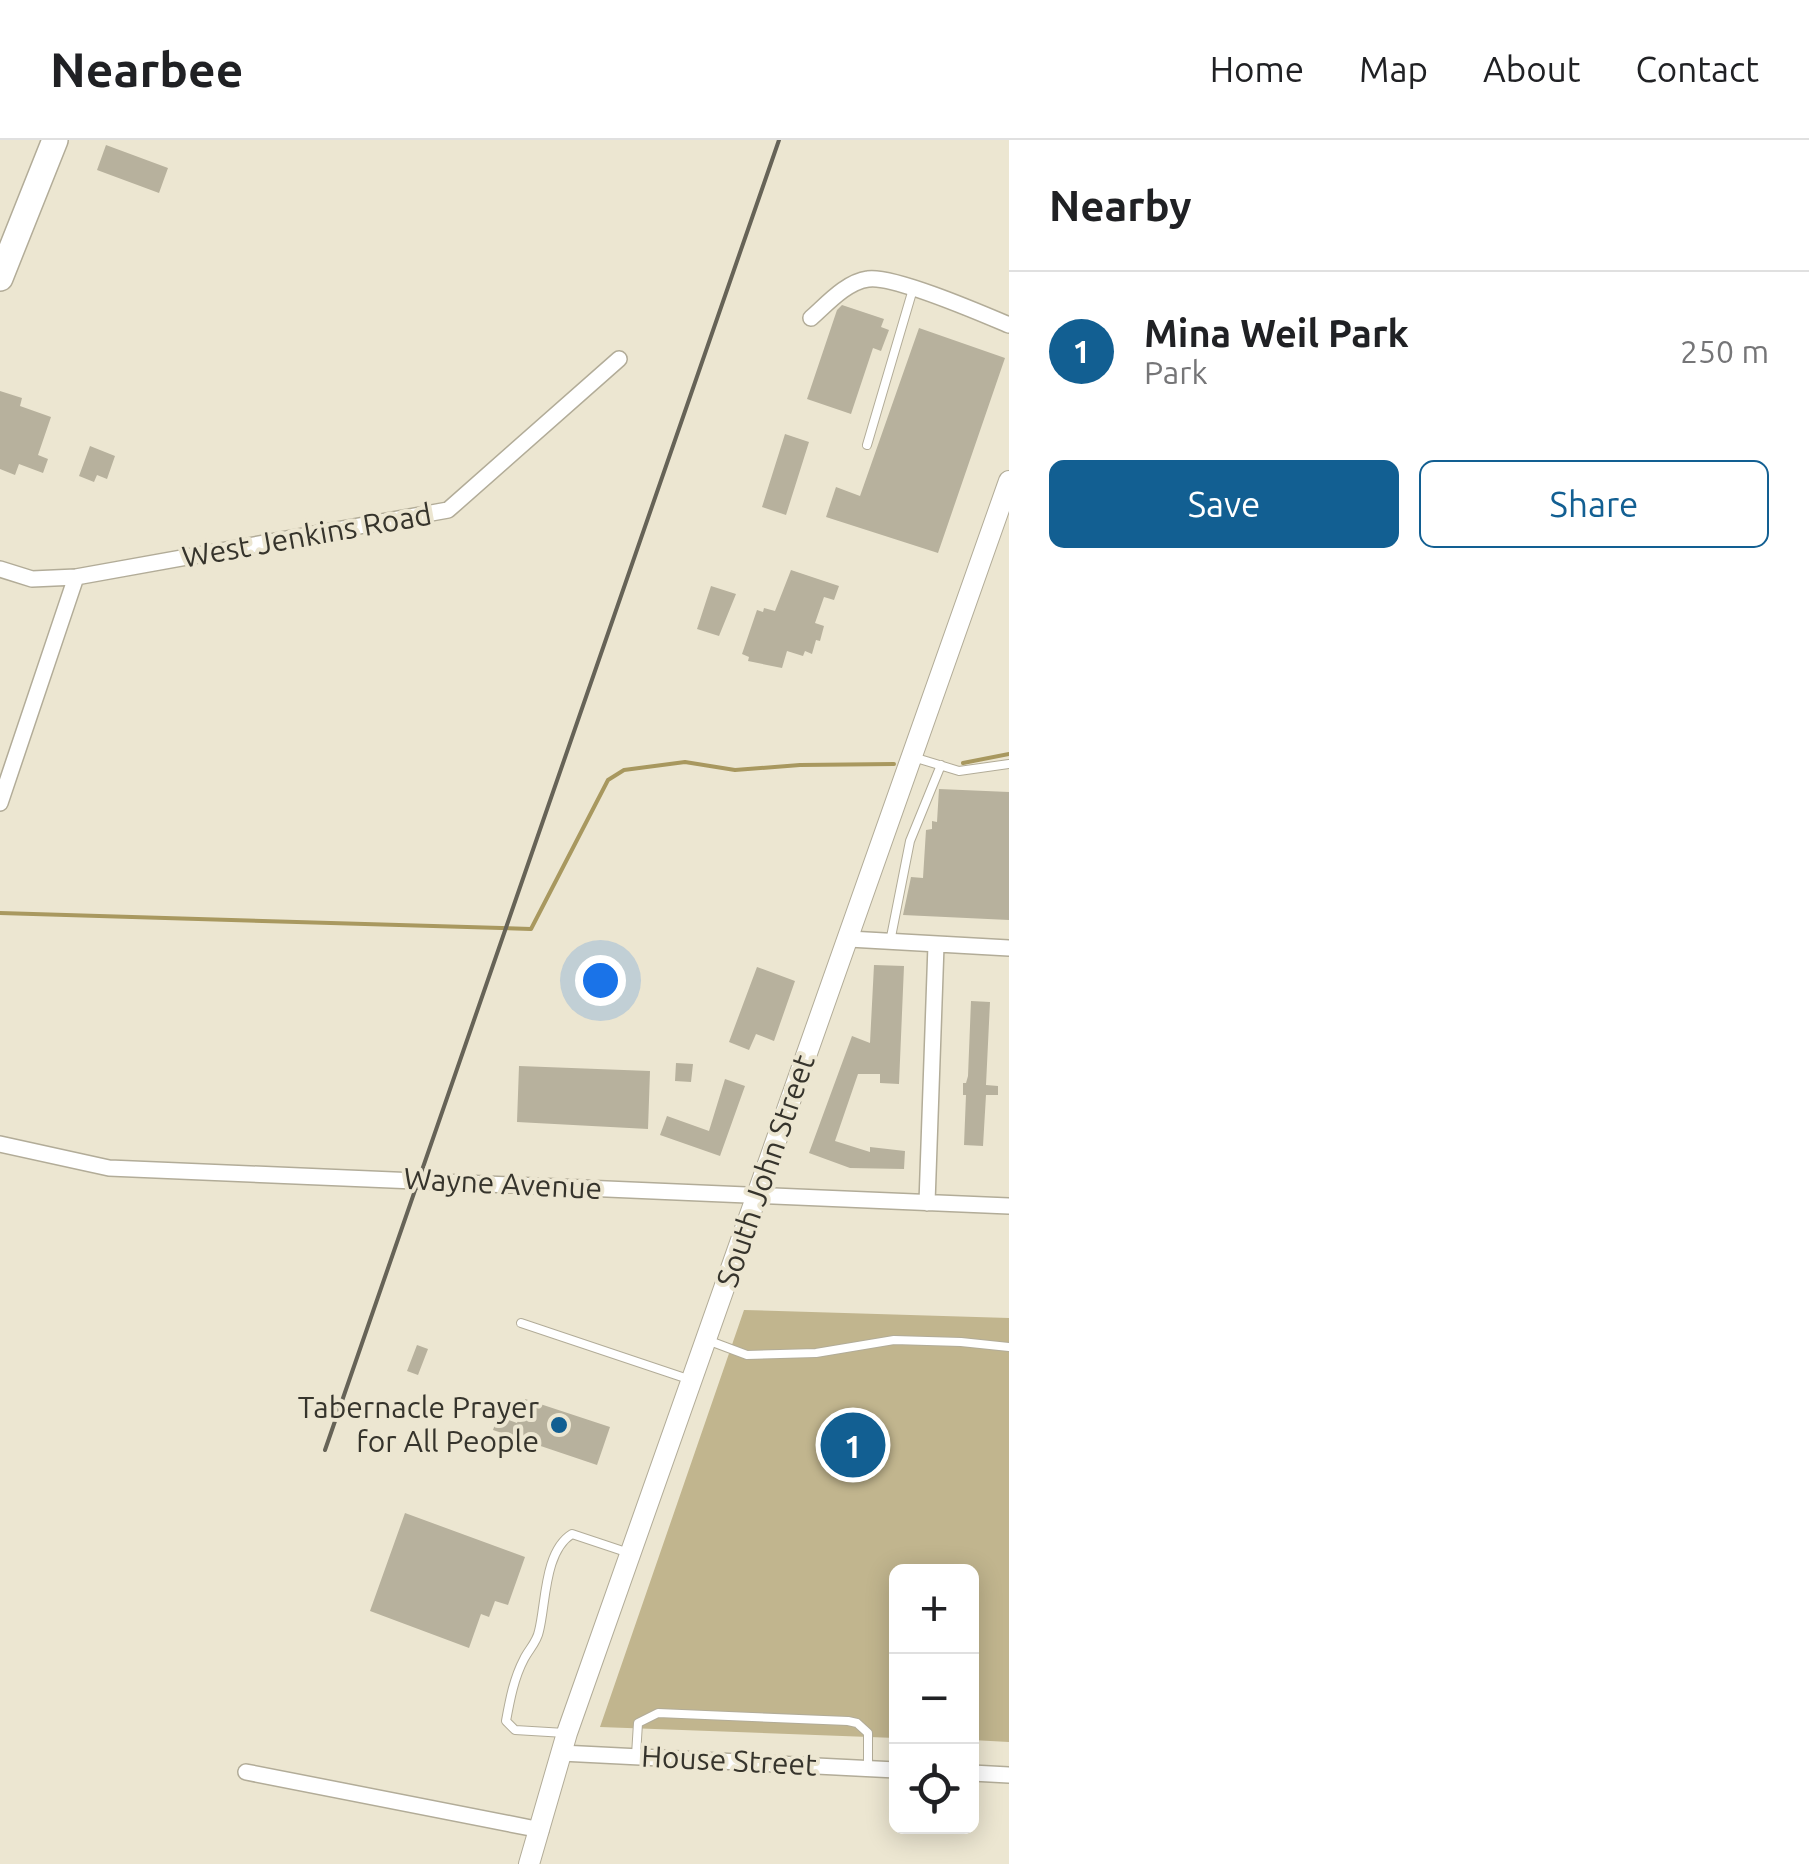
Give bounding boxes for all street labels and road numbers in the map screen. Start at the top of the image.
street label: West Jenkins Road [179,496,434,574]
street label: South John Street [709,1050,821,1291]
street label: Wayne Avenue [403,1161,603,1205]
street label: House Street [640,1738,818,1782]

